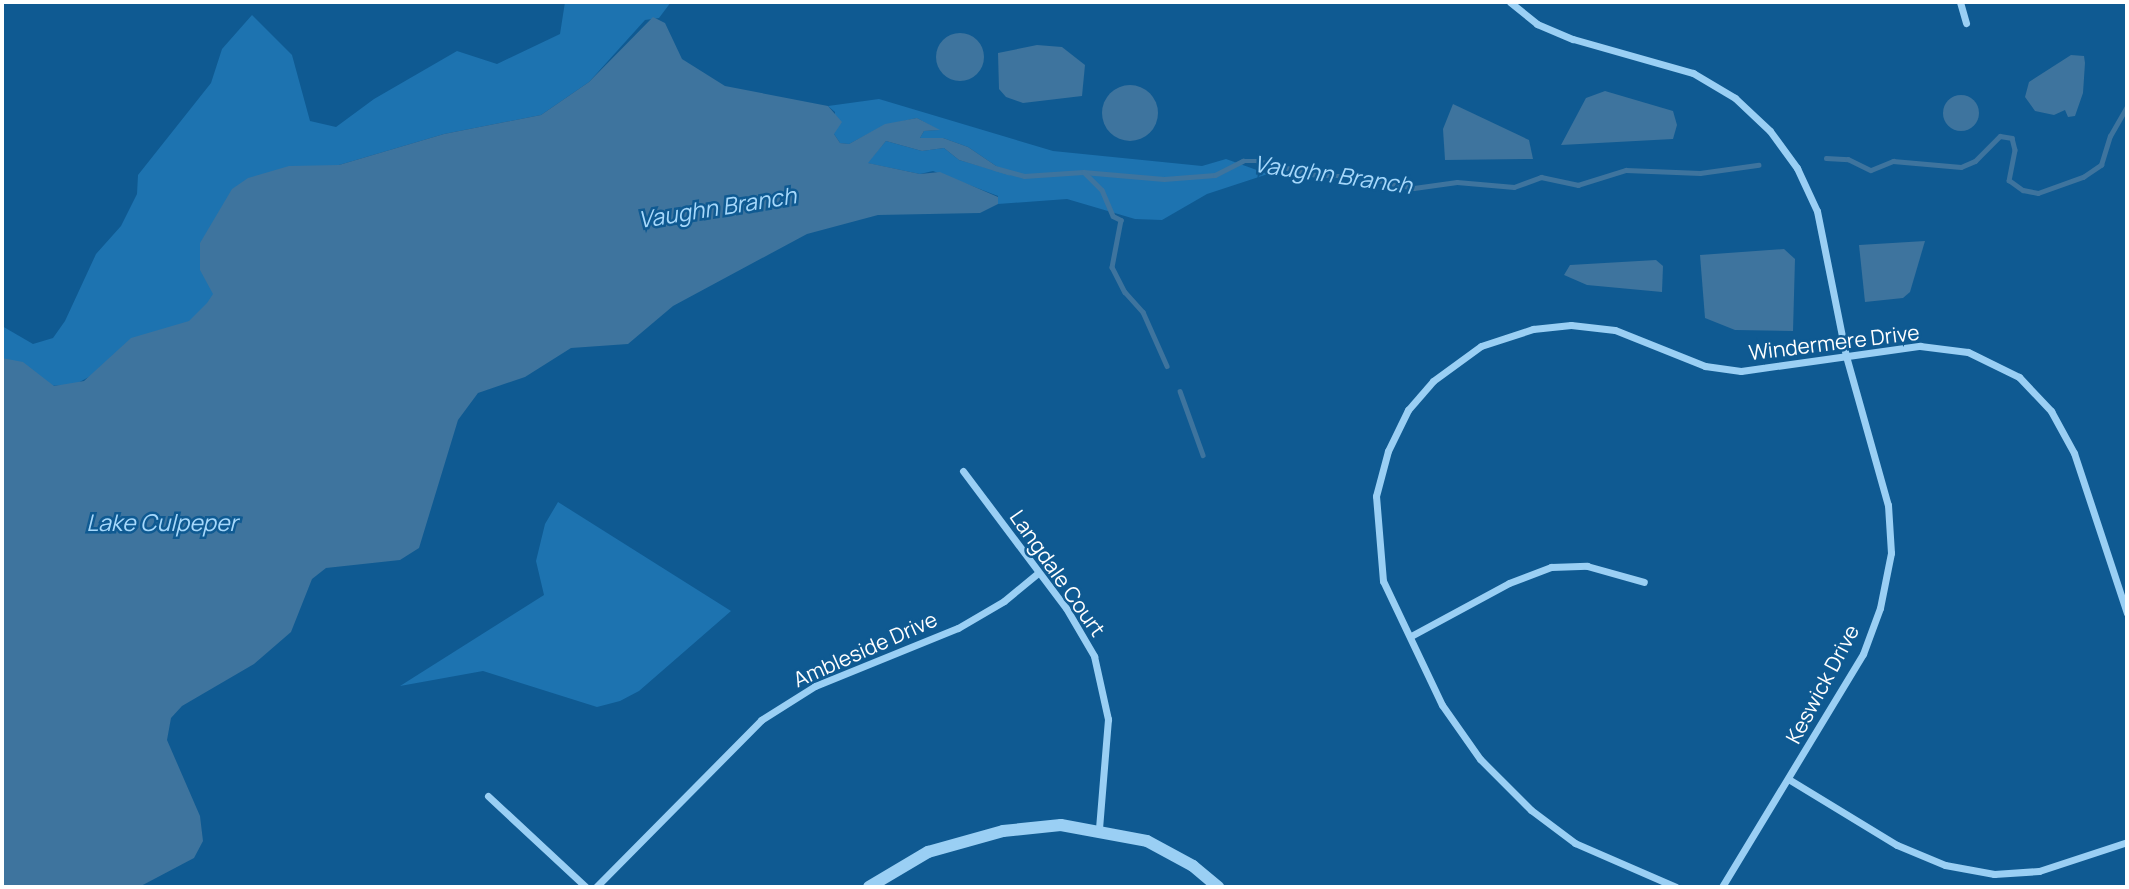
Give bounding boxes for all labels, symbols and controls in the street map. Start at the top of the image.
water label: Vaughn Branch [1252,149,1414,199]
water label: Vaughn Branch [636,181,798,233]
street label: Windermere Drive [1747,319,1921,365]
street label: Langdale Court [1005,505,1111,641]
water label: Lake Culpeper [86,508,238,536]
street label: Ambleside Drive [789,606,941,692]
street label: Keswick Drive [1780,620,1864,748]

